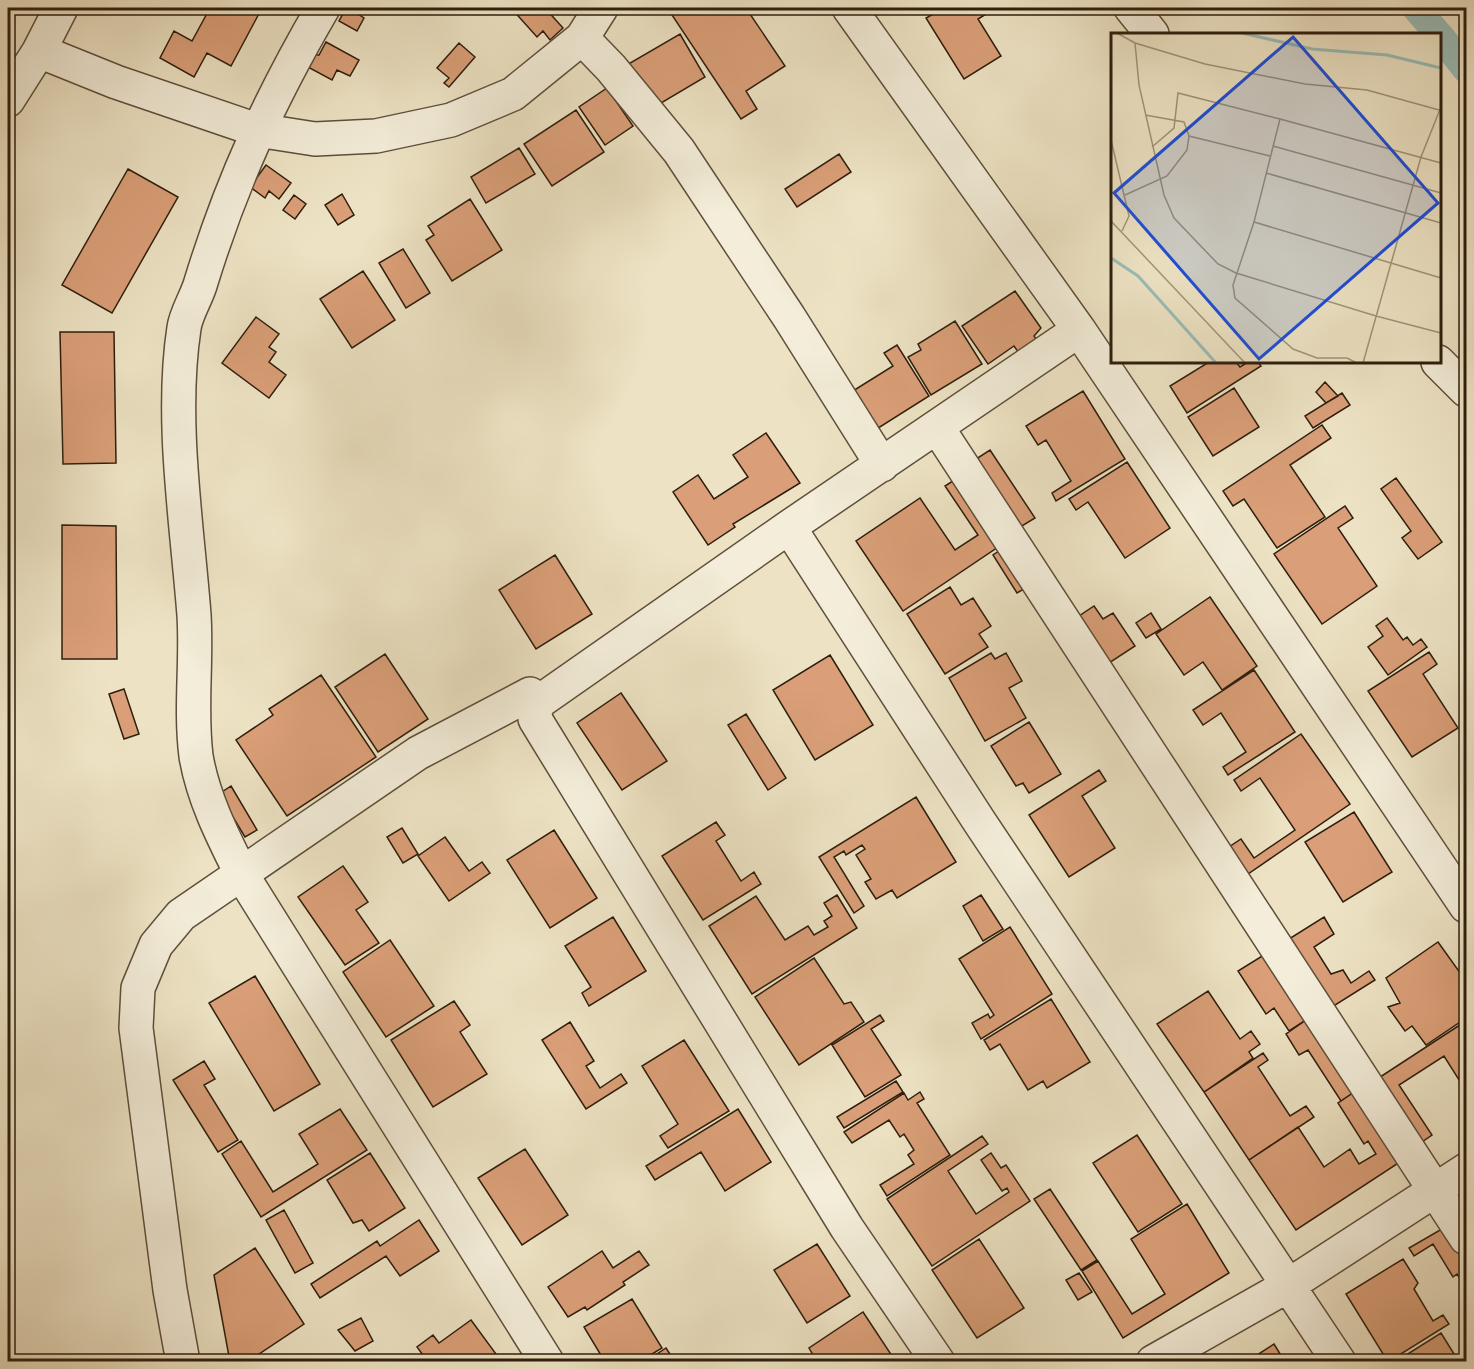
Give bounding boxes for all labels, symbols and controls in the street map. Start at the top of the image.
inset map [1111,33,1441,363]

